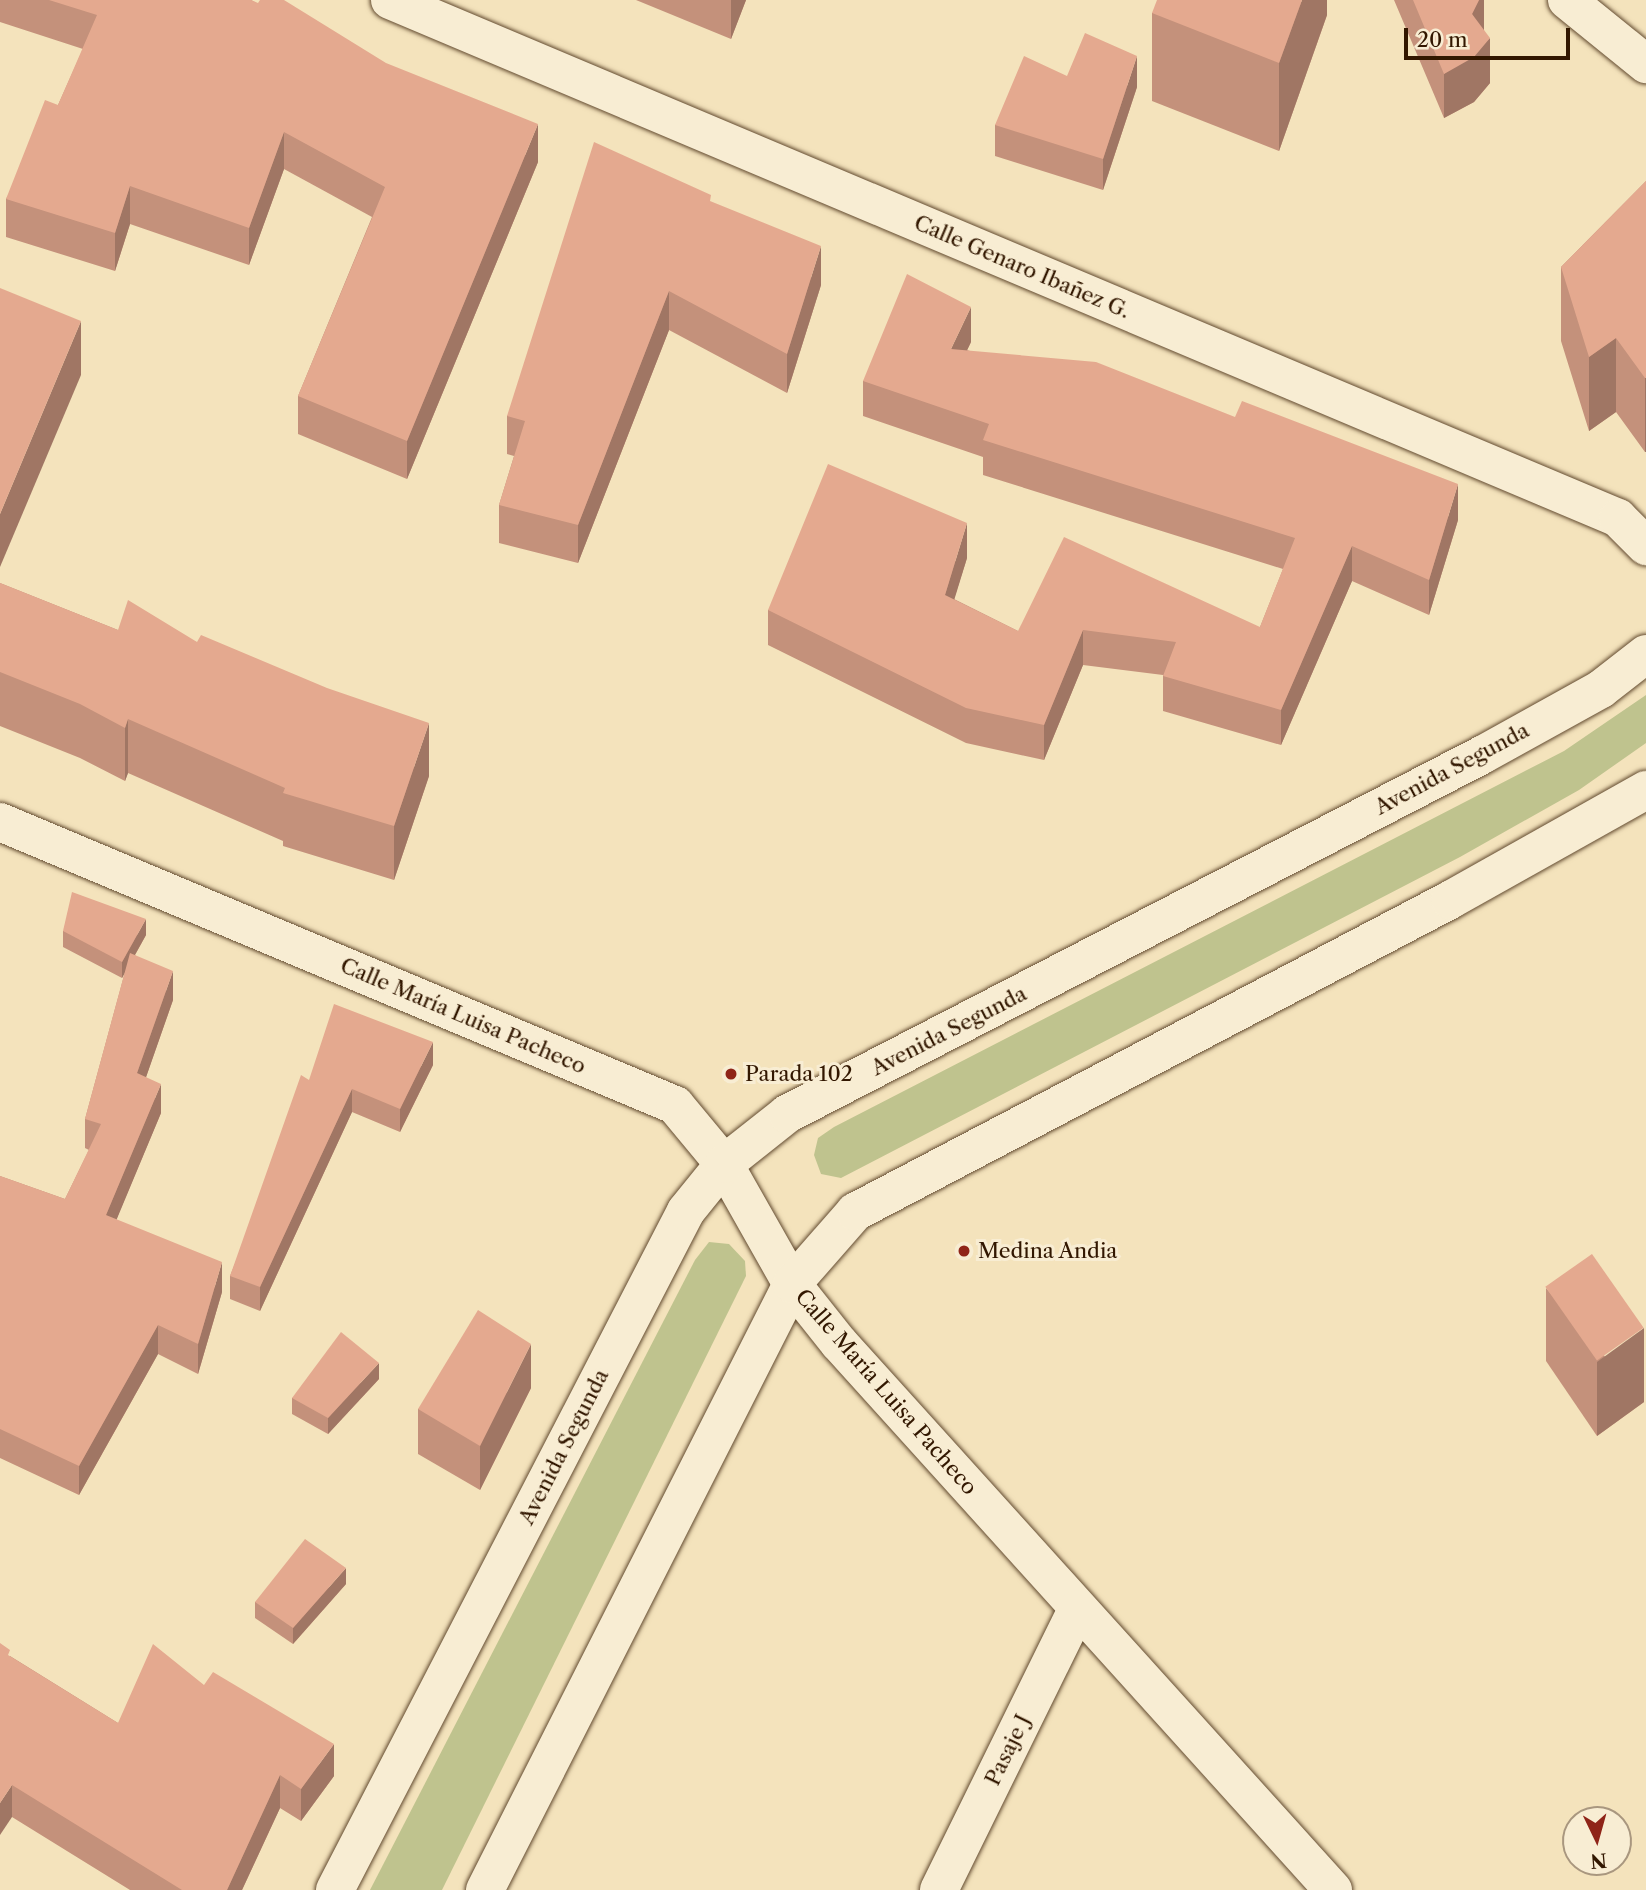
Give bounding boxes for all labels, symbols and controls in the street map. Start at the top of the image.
scale bar [1408,14,1574,58]
text: 20 m [1417,27,1468,52]
street label: Calle Genaro Ibañez G. [910,210,1134,324]
street label: Avenida Segunda [1371,718,1533,820]
street label: Calle María Luisa Pacheco [336,953,590,1079]
street label: Avenida Segunda [867,981,1031,1081]
place label: Parada 102 [745,1061,853,1087]
marker: Parada 102 [723,1066,739,1082]
place label: Medina Andia [978,1238,1118,1264]
marker: Medina Andia [956,1243,972,1259]
street label: Calle María Luisa Pacheco [790,1284,982,1500]
street label: Avenida Segunda [514,1365,614,1529]
street label: Pasaje J [980,1710,1036,1790]
north arrow [1562,1806,1632,1876]
text: N [1589,1848,1608,1873]

